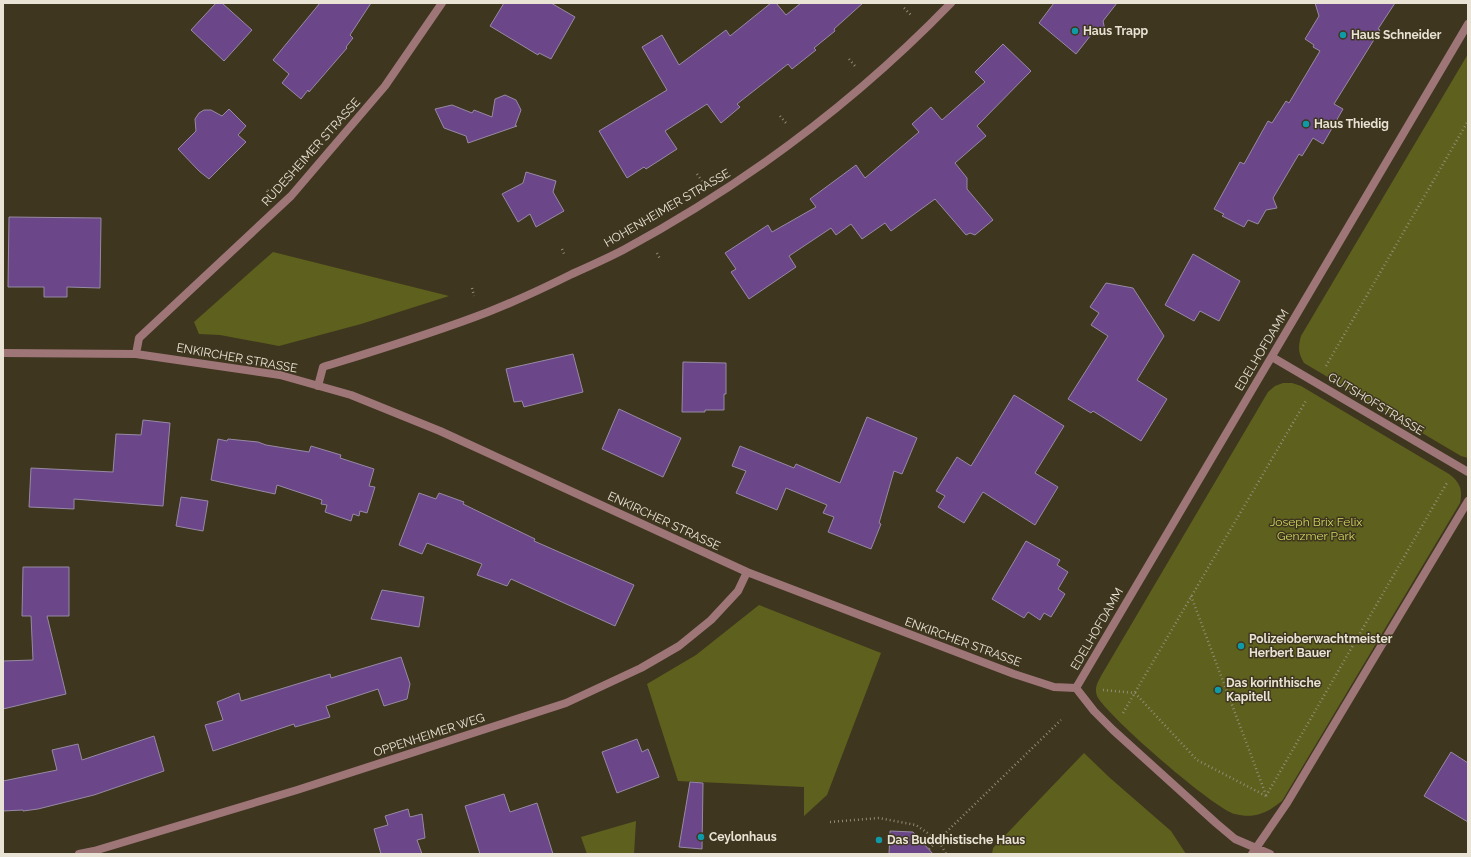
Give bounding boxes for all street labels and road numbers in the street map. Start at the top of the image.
street label: RÜDESHEIMER STRASSE [259,95,363,209]
street label: HOHENHEIMER STRASSE [601,166,733,250]
street label: EDELHOFDAMM [1232,307,1292,393]
street label: ENKIRCHER STRASSE [175,340,299,376]
street label: GUTSHOFSTRASSE [1326,370,1426,438]
street label: ENKIRCHER STRASSE [605,489,723,553]
street label: EDELHOFDAMM [1068,585,1126,673]
street label: ENKIRCHER STRASSE [903,614,1023,670]
street label: OPPENHEIMER WEG [372,710,486,760]

